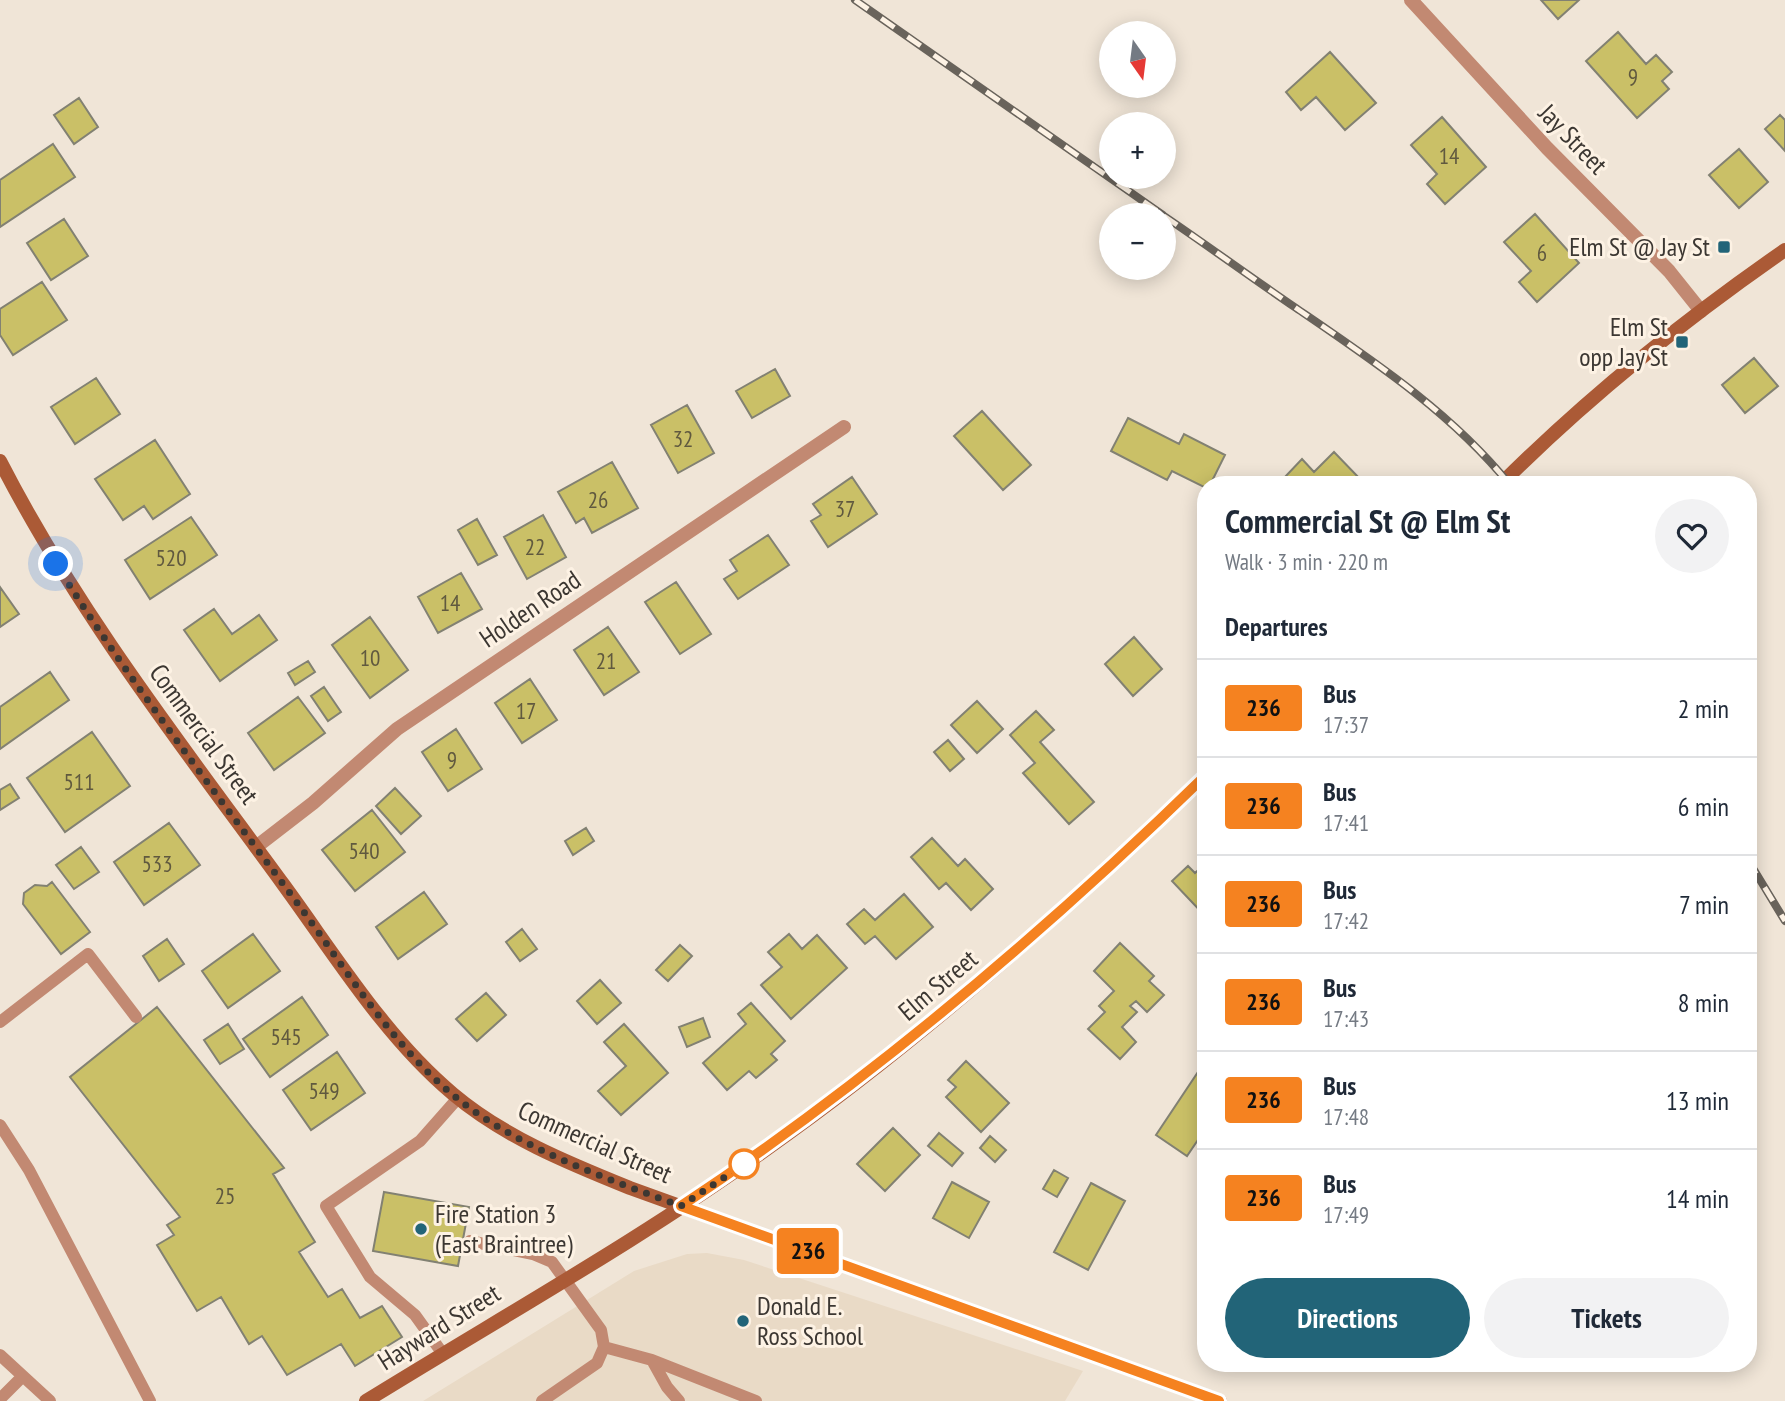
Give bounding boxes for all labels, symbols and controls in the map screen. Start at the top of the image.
north arrow [1099,21,1176,98]
map controls [1099,21,1176,280]
house number: 9 [1628,62,1638,91]
street label: Jay Street [1531,96,1615,181]
button: + [1099,112,1176,189]
house number: 14 [1439,141,1459,170]
button: − [1099,203,1176,280]
place label: Elm St @ Jay St [1569,230,1710,263]
house number: 6 [1537,238,1547,267]
marker: Elm St @ Jay St [1716,239,1732,255]
place label: Elm St opp Jay St [1579,310,1668,373]
marker: Elm St opp Jay St [1674,334,1690,350]
house number: 32 [673,424,693,453]
house number: 26 [588,485,608,514]
house number: 37 [835,494,855,523]
text: Commercial St @ Elm St [1225,499,1510,542]
button: heart [1655,499,1729,573]
house number: 22 [525,532,545,561]
house number: 520 [155,543,187,572]
your location [38,546,73,581]
text: Walk · 3 min · 220 m [1225,547,1388,576]
street label: Holden Road [473,563,586,654]
house number: 14 [440,588,460,617]
text: Departures [1225,610,1328,643]
house number: 10 [360,643,380,672]
house number: 21 [596,646,616,675]
street label: Commercial Street [143,657,266,810]
text: Bus [1323,677,1356,710]
text: 236 [1246,692,1281,723]
text: 2 min [1678,692,1729,725]
house number: 17 [516,696,536,725]
text: 17:37 [1323,710,1369,739]
house number: 9 [447,745,457,774]
house number: 511 [63,767,95,796]
text: Bus [1323,775,1356,808]
text: 236 [1246,790,1281,821]
text: 6 min [1678,790,1729,823]
text: 17:41 [1323,808,1369,837]
house number: 540 [348,836,380,865]
house number: 533 [141,849,173,878]
text: Bus [1323,873,1356,906]
text: 236 [1246,888,1281,919]
text: 7 min [1679,888,1729,921]
text: 17:42 [1323,906,1369,935]
street label: Elm Street [891,942,984,1027]
text: Bus [1323,971,1356,1004]
text: 236 [1246,986,1281,1017]
text: 8 min [1678,986,1729,1019]
text: 17:43 [1323,1004,1369,1033]
house number: 545 [270,1022,302,1051]
text: Bus [1323,1069,1356,1102]
house number: 549 [308,1076,340,1105]
text: 236 [1246,1084,1281,1115]
text: 13 min [1666,1084,1729,1117]
street label: Commercial Street [513,1093,677,1190]
text: 17:48 [1323,1102,1369,1131]
unlabelled marker [729,1149,759,1179]
text: Bus [1323,1167,1356,1200]
house number: 25 [215,1181,235,1210]
text: 236 [1246,1182,1281,1213]
text: 14 min [1666,1182,1729,1215]
place label: Fire Station 3 (East Braintree) [435,1197,573,1260]
text: 17:49 [1323,1200,1369,1229]
marker: Fire Station 3 (East Braintree) [413,1221,429,1237]
line badge: 236 [768,1228,848,1274]
text: 236 [791,1235,825,1266]
street label: Hayward Street [372,1276,506,1377]
button: Directions [1225,1278,1470,1358]
button: Tickets [1484,1278,1729,1358]
place label: Donald E. Ross School [757,1289,863,1352]
marker: Donald E. Ross School [735,1313,751,1329]

